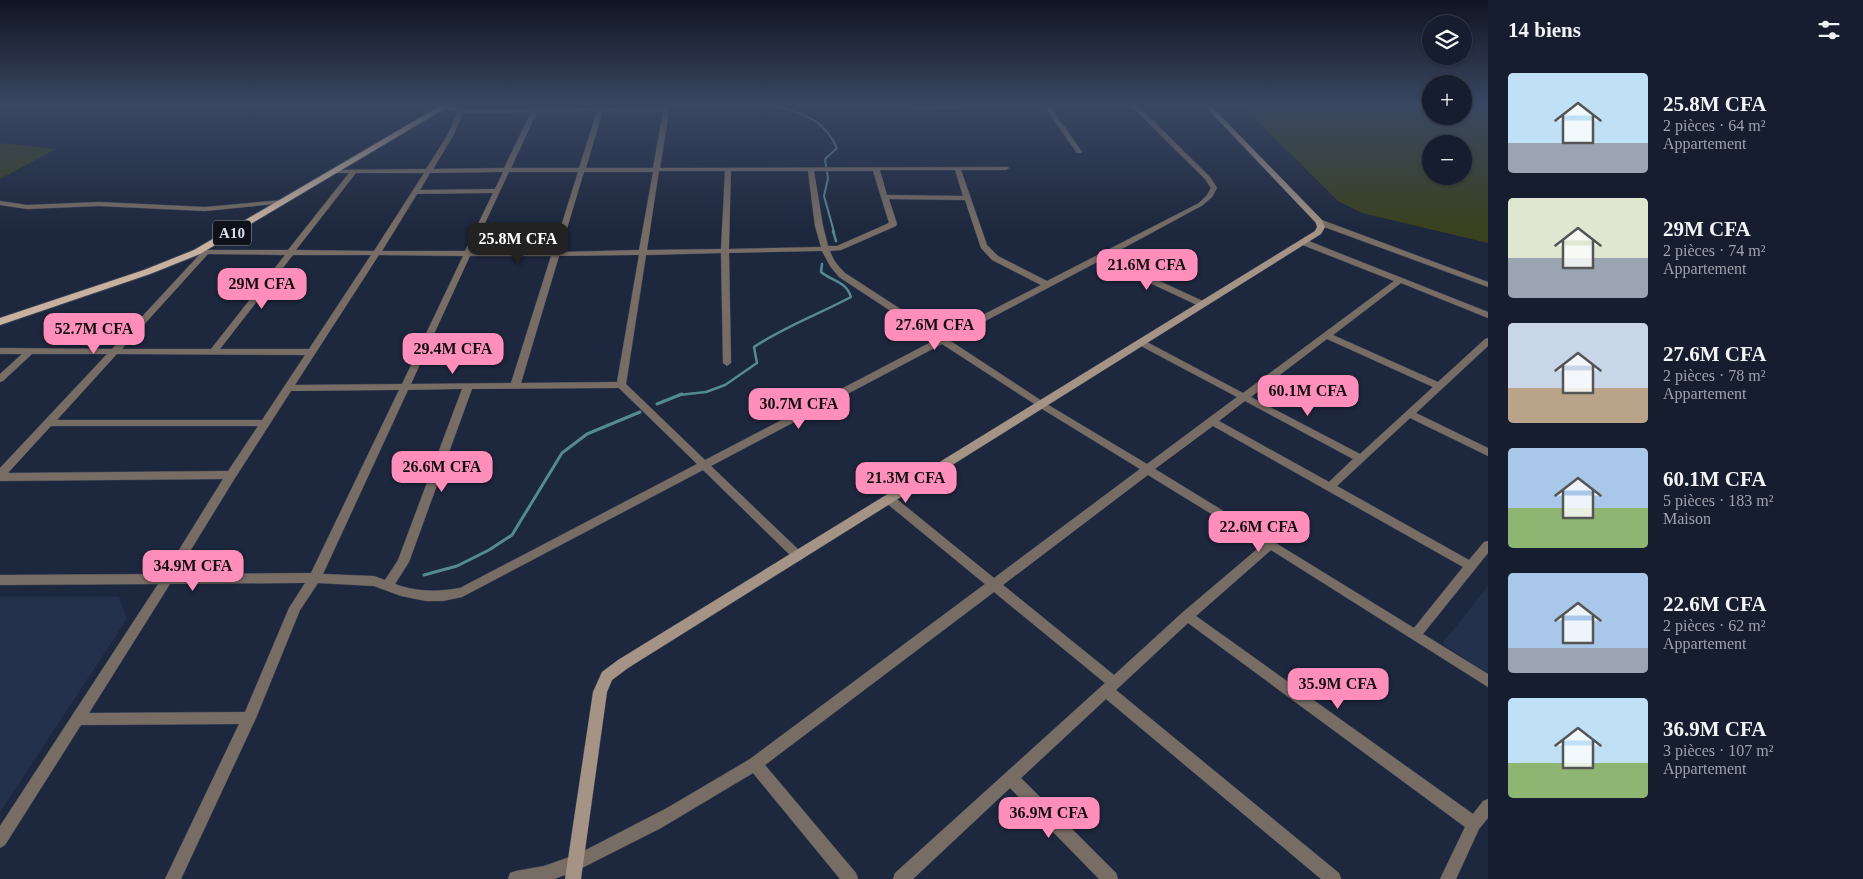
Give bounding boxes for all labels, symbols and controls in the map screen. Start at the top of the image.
map controls [1422,15,1472,185]
button: layers [1422,15,1472,65]
icon: filters [1815,16,1843,44]
text: 14 biens [1508,18,1581,42]
button: + [1422,75,1472,125]
text: 25.8M CFA [1663,92,1766,116]
icon: home [1548,93,1608,153]
text: 2 pièces · 64 m² [1663,117,1766,134]
button: − [1422,135,1472,185]
text: Appartement [1663,135,1747,152]
text: 29M CFA [1663,217,1751,241]
icon: home [1548,218,1608,278]
road number: A10 [213,220,251,246]
pin: 25.8M CFA [461,222,575,265]
text: 25.8M CFA [479,230,557,247]
text: 2 pièces · 74 m² [1663,242,1766,259]
pin: 21.6M CFA [1090,248,1204,291]
text: 21.6M CFA [1108,256,1186,273]
text: Appartement [1663,260,1747,277]
pin: 29M CFA [216,268,308,310]
text: 29M CFA [229,275,295,292]
pin: 27.6M CFA [878,308,992,351]
pin: 52.7M CFA [37,312,151,355]
text: 27.6M CFA [896,316,974,333]
text: 52.7M CFA [55,320,133,337]
pin: 29.4M CFA [396,332,510,375]
text: 29.4M CFA [414,340,492,357]
text: 27.6M CFA [1663,342,1766,366]
icon: home [1548,343,1608,403]
text: 2 pièces · 78 m² [1663,367,1766,384]
pin: 60.1M CFA [1251,374,1365,417]
text: 60.1M CFA [1269,382,1347,399]
text: Appartement [1663,385,1747,402]
pin: 30.7M CFA [742,388,856,430]
text: 30.7M CFA [760,395,838,412]
pin: 26.6M CFA [385,450,499,493]
text: 26.6M CFA [403,458,481,475]
pin: 21.3M CFA [849,462,963,504]
text: 60.1M CFA [1663,467,1766,491]
icon: home [1548,468,1608,528]
text: 21.3M CFA [867,469,945,486]
text: 5 pièces · 183 m² [1663,492,1774,509]
pin: 22.6M CFA [1202,510,1316,553]
text: Maison [1663,510,1711,527]
text: 22.6M CFA [1220,518,1298,535]
pin: 34.9M CFA [136,550,250,592]
text: 34.9M CFA [154,557,232,574]
text: 22.6M CFA [1663,592,1766,616]
icon: home [1548,593,1608,653]
text: 2 pièces · 62 m² [1663,617,1766,634]
text: Appartement [1663,635,1747,652]
pin: 35.9M CFA [1281,668,1395,710]
text: 35.9M CFA [1299,675,1377,692]
text: 36.9M CFA [1663,717,1766,741]
icon: home [1548,718,1608,778]
text: 3 pièces · 107 m² [1663,742,1774,759]
text: Appartement [1663,760,1747,777]
pin: 36.9M CFA [992,796,1106,839]
text: 36.9M CFA [1010,804,1088,821]

